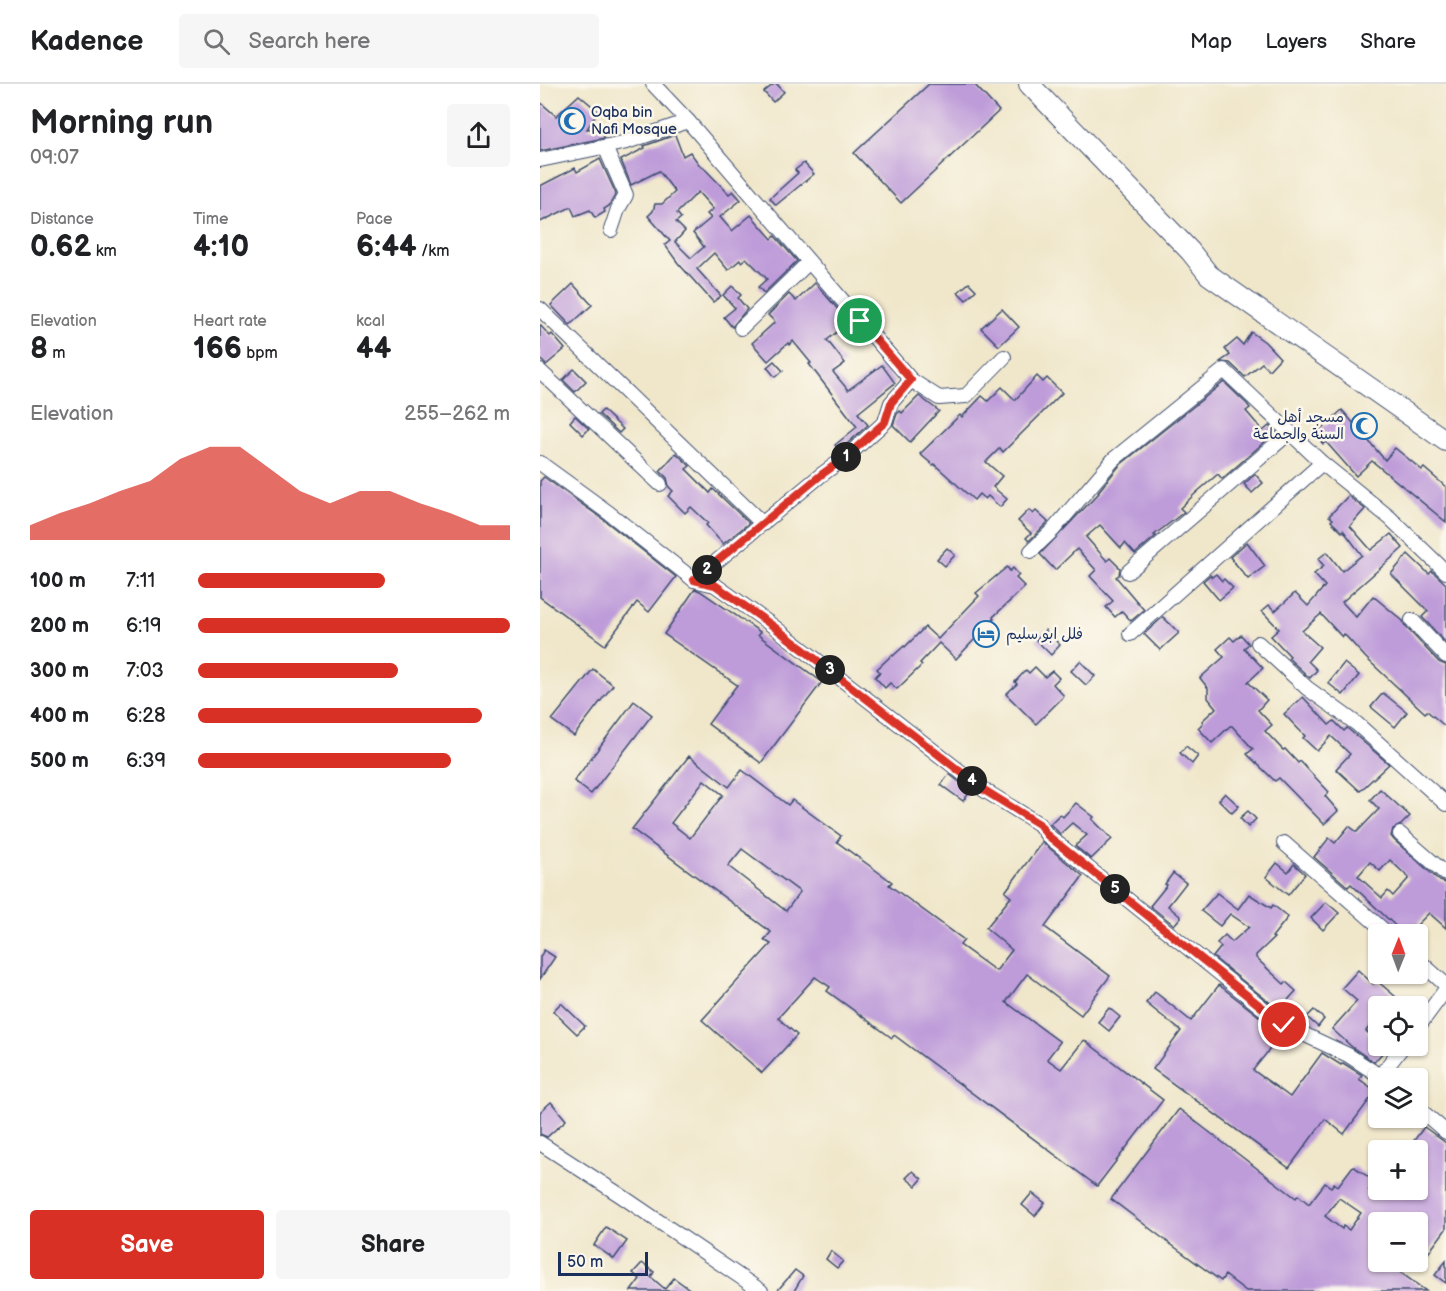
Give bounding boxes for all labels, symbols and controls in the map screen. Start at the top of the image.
search box [179,14,599,68]
text: Kadence [30,25,143,58]
icon: search [200,25,233,58]
text: Search here [248,28,370,55]
text: Map [1190,29,1232,54]
text: Layers [1265,29,1327,54]
text: Share [1360,29,1416,54]
text: Morning run [30,103,213,143]
place label: Oqba bin Nafi Mosque [591,103,677,139]
button: share [447,104,510,167]
mosque icon: Oqba bin Nafi Mosque [557,106,587,136]
text: 09:07 [30,146,79,170]
text: Distance [30,210,94,229]
text: Time [193,210,228,229]
text: Pace [356,210,392,229]
text: 0.62 [30,229,91,265]
text: 4:10 [193,229,249,265]
text: 6:44 [356,229,417,265]
text: km [91,242,117,261]
text: /km [417,242,449,261]
pin [834,295,885,346]
icon: arrive [843,304,876,337]
text: Elevation [30,312,97,331]
text: Heart rate [193,312,267,331]
text: kcal [356,312,385,331]
text: 8 [30,331,48,367]
text: 166 [193,331,242,367]
text: 44 [356,331,391,367]
text: m [48,344,66,363]
text: bpm [242,344,278,363]
text: Elevation [30,402,113,426]
text: 255–262 m [404,402,510,426]
place label: مسجد أهل السنة والجماعة [1253,408,1344,444]
mosque icon: مسجد أهل السنة والجماعة [1349,411,1379,441]
pin: 1 [831,442,861,472]
text: 1 [843,447,849,466]
pin: 2 [692,555,722,585]
text: 2 [702,560,712,579]
text: 100 m [30,569,86,593]
text: 7:11 [126,569,155,593]
text: 200 m [30,614,89,638]
text: 6:19 [126,614,162,638]
hotel icon: فلل ابو سليم [971,619,1001,649]
place label: فلل ابو سليم [1006,625,1083,646]
pin: 3 [815,655,845,685]
text: 300 m [30,659,89,683]
text: 7:03 [126,659,164,683]
text: 3 [825,660,835,679]
text: 400 m [30,704,89,728]
text: 6:28 [126,704,166,728]
text: 500 m [30,749,89,773]
text: 6:39 [126,749,166,773]
pin: 4 [957,766,987,796]
text: 4 [967,771,977,790]
pin: 5 [1100,874,1130,904]
text: 5 [1110,879,1120,898]
north arrow [1368,924,1428,984]
map controls [1368,924,1428,1272]
button: locate [1368,996,1428,1056]
pin [1258,999,1309,1050]
icon: check [1267,1008,1300,1041]
button: layers [1368,1068,1428,1128]
button: + [1368,1140,1428,1200]
button: Save [30,1210,264,1279]
button: Share [276,1210,510,1279]
button: − [1368,1212,1428,1272]
scale bar [558,1249,648,1276]
text: 50 m [567,1253,603,1272]

